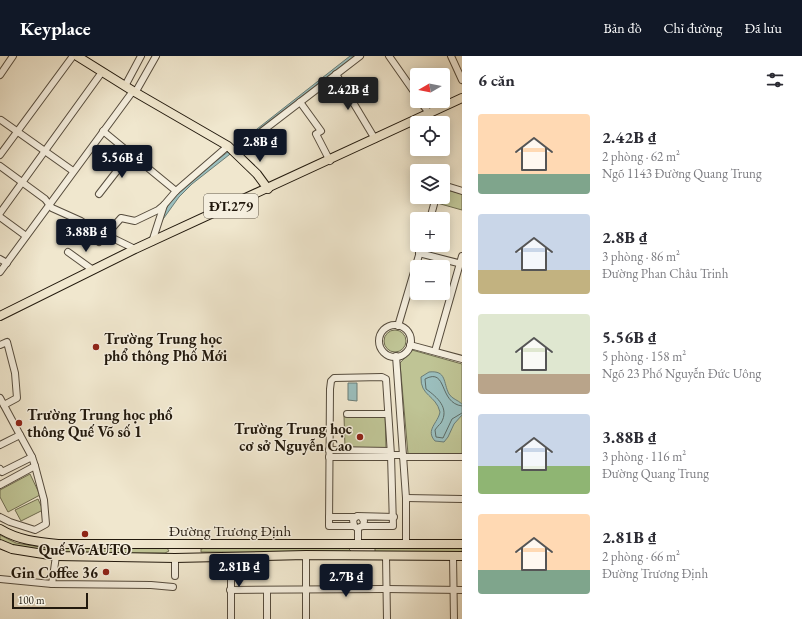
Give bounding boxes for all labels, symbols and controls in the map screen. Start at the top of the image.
text: Keyplace [20,16,91,41]
text: Bản đồ [604,19,642,37]
text: Chỉ đường [664,19,722,37]
text: Đã lưu [744,19,782,37]
north arrow [410,68,450,108]
map controls [410,68,450,300]
text: 6 căn [478,69,515,91]
icon: filters [764,69,786,91]
pin: 2.42B ₫ [311,77,385,111]
text: 2.42B ₫ [327,81,369,98]
button: locate [410,116,450,156]
text: 2.42B ₫ [602,126,656,148]
pin: 2.8B ₫ [227,129,293,163]
icon: home [510,130,558,178]
text: 2.8B ₫ [243,133,277,150]
pin: 5.56B ₫ [85,145,159,179]
text: 2 phòng · 62 m² [602,148,680,165]
text: 5.56B ₫ [101,149,143,166]
button: layers [410,164,450,204]
text: Ngõ 1143 Đường Quang Trung [602,165,762,182]
road number: ĐT.279 [204,194,258,218]
button: + [410,212,450,252]
pin: 3.88B ₫ [49,219,123,253]
text: 3.88B ₫ [65,223,107,240]
text: 2.8B ₫ [602,226,647,248]
icon: home [510,230,558,278]
text: 3 phòng · 86 m² [602,248,680,265]
button: − [410,260,450,300]
text: Đường Phan Châu Trinh [602,265,728,282]
text: 5.56B ₫ [602,326,656,348]
place label: Trường Trung học phổ thông Phố Mới [104,329,228,365]
icon: home [510,330,558,378]
marker: Trường Trung học phổ thông Phố Mới [91,342,101,352]
text: 5 phòng · 158 m² [602,348,686,365]
text: Ngõ 23 Phố Nguyễn Đức Uông [602,365,761,382]
place label: Trường Trung học phổ thông Quế Võ số 1 [27,405,173,441]
marker: Trường Trung học phổ thông Quế Võ số 1 [14,418,24,428]
place label: Trường Trung học cơ sở Nguyễn Cao [234,419,352,455]
text: 3.88B ₫ [602,426,656,448]
icon: home [510,430,558,478]
marker: Trường Trung học cơ sở Nguyễn Cao [355,432,365,442]
text: 3 phòng · 116 m² [602,448,686,465]
text: Đường Quang Trung [602,465,709,482]
street label: Đường Trương Định [169,521,291,540]
text: 2.81B ₫ [602,526,656,548]
marker: Quế Võ AUTO [80,529,90,539]
icon: home [510,530,558,578]
place label: Quế Võ AUTO [39,540,131,559]
text: 2 phòng · 66 m² [602,548,680,565]
pin: 2.81B ₫ [202,554,276,588]
text: 2.81B ₫ [218,558,260,575]
place label: Gin Coffee 36 [11,563,98,582]
pin: 2.7B ₫ [313,564,379,598]
text: Đường Trương Định [602,565,708,582]
marker: Gin Coffee 36 [101,567,111,577]
text: 2.7B ₫ [329,568,363,585]
scale bar [12,591,88,610]
text: 100 m [18,593,45,607]

